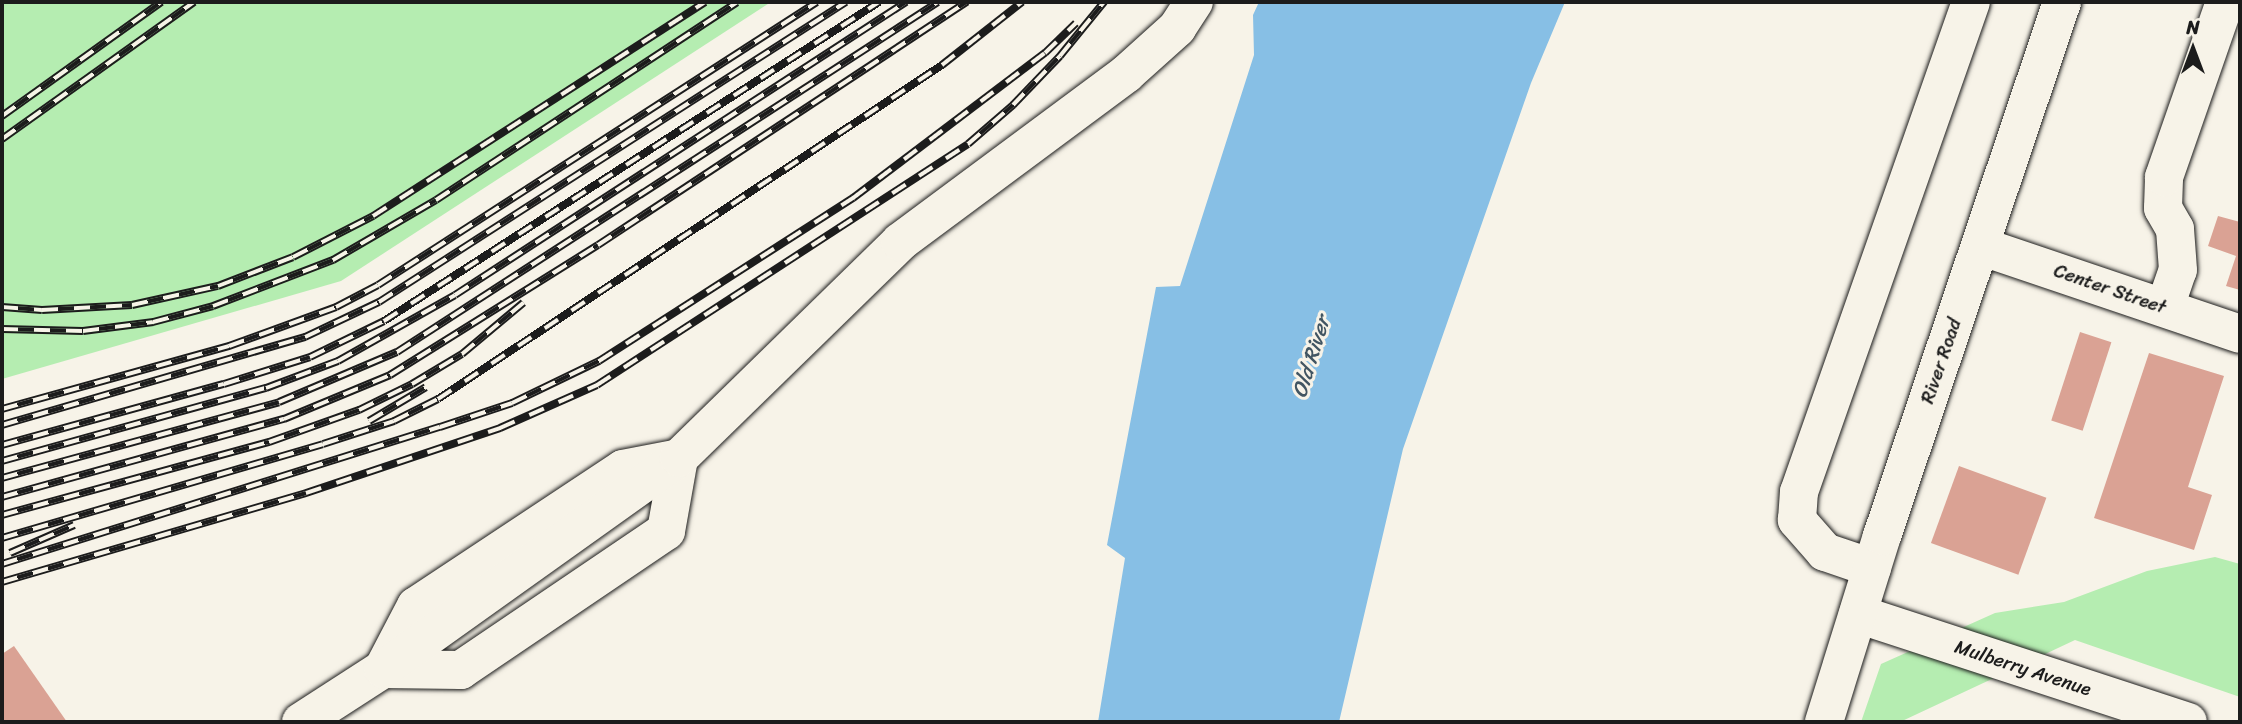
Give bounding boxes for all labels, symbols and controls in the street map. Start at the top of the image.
text: N [2186,11,2200,44]
north arrow [2158,14,2228,84]
street label: Center Street [2051,259,2169,319]
water label: Old River [1287,313,1335,401]
street label: River Road [1916,315,1966,407]
street label: Mulberry Avenue [1952,635,2094,701]

